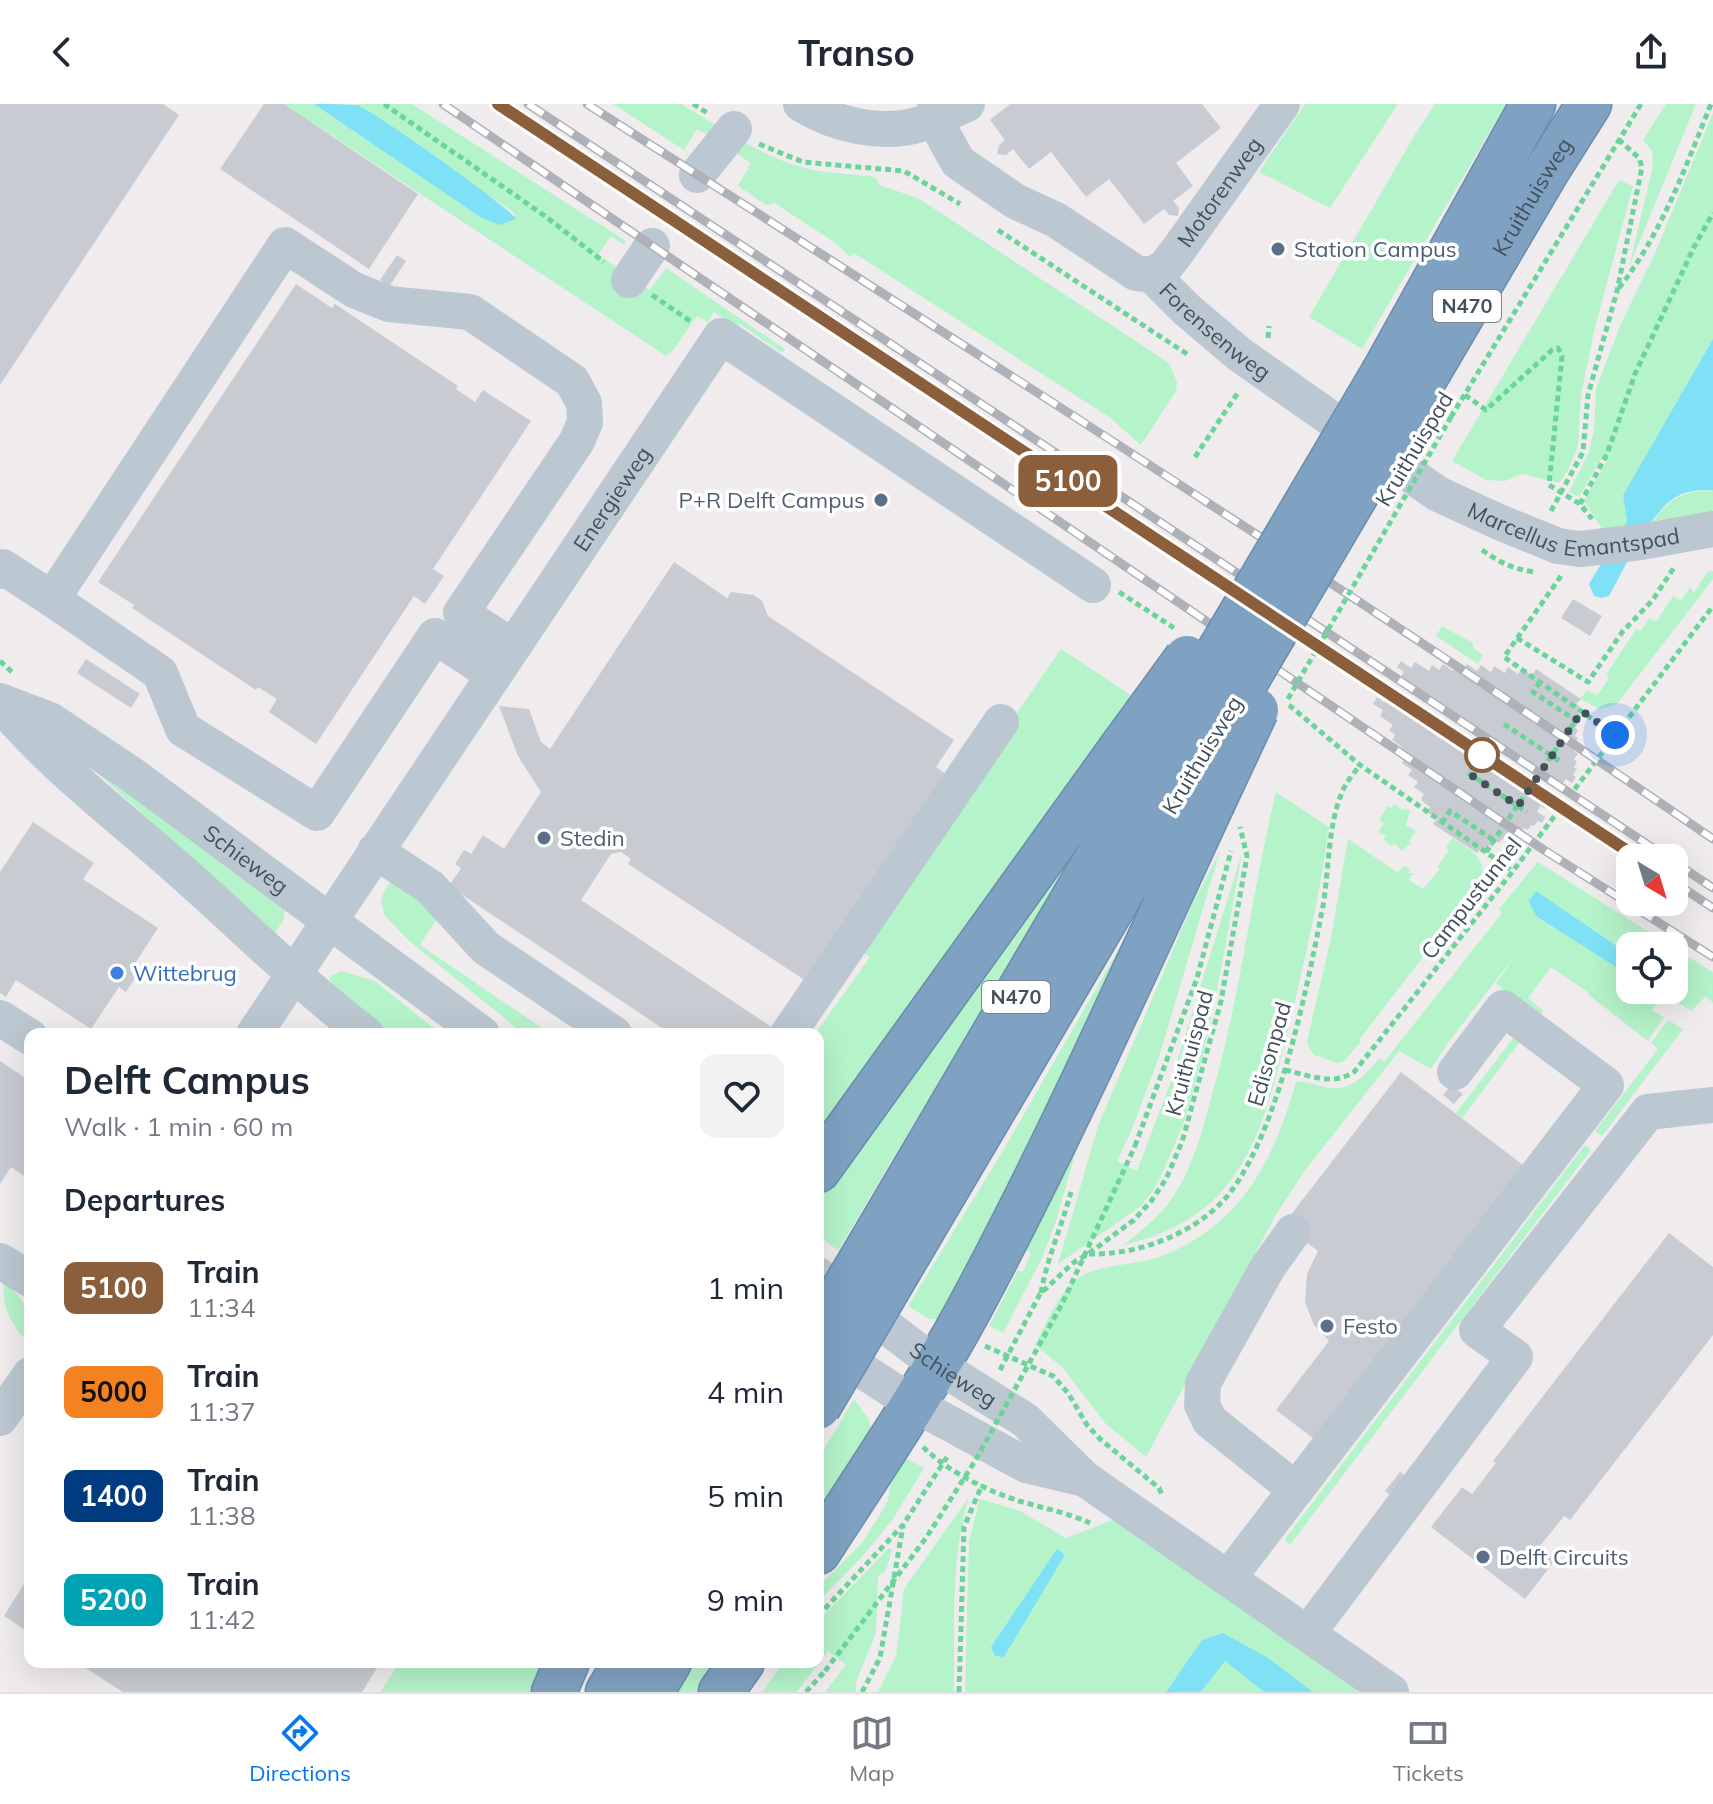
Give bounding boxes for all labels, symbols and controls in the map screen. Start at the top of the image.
icon: back [40,30,84,74]
text: Transo [798,30,915,75]
icon: share [1629,30,1673,74]
street label: Motorenweg [1171,132,1268,252]
street label: Kruithuisweg [1486,132,1578,261]
place label: Station Campus [1294,235,1457,263]
marker: Station Campus [1269,240,1287,258]
street label: Forensenweg [1153,276,1276,386]
road number: N470 [1433,290,1501,322]
street label: Kruithuispad [1369,387,1459,511]
street label: Energieweg [567,441,657,557]
line badge: 5100 [1012,455,1124,507]
text: 5100 [1034,463,1102,498]
place label: P+R Delft Campus [679,486,865,514]
marker: P+R Delft Campus [872,491,890,509]
street label: Marcellus Emantspad [1463,496,1682,563]
street label: Kruithuisweg [1156,691,1248,819]
your location [1595,715,1635,755]
unlabelled marker [1465,738,1499,772]
street label: Schieweg [198,819,294,900]
place label: Stedin [560,824,625,852]
marker: Stedin [535,829,553,847]
street label: Campustunnel [1415,831,1527,965]
north arrow [1616,844,1688,916]
map controls [1616,844,1688,1004]
button: locate [1616,932,1688,1004]
place label: Wittebrug [133,959,237,987]
marker: Wittebrug [108,964,126,982]
road number: N470 [982,981,1050,1013]
street label: Kruithuispad [1159,987,1219,1119]
street label: Edisonpad [1241,999,1297,1109]
button: heart [700,1054,784,1138]
text: Delft Campus [64,1056,310,1104]
text: Walk · 1 min · 60 m [64,1110,293,1143]
text: Departures [64,1181,225,1219]
text: Train [187,1253,260,1291]
text: 1 min [707,1269,784,1307]
text: 5100 [80,1270,147,1305]
text: 11:34 [187,1291,256,1324]
place label: Festo [1343,1312,1398,1340]
marker: Festo [1318,1317,1336,1335]
street label: Schieweg [904,1335,1002,1413]
text: Train [187,1357,260,1395]
text: 4 min [707,1373,784,1411]
text: 5000 [80,1374,147,1409]
text: 11:37 [187,1395,256,1428]
text: Train [187,1461,260,1499]
text: 5 min [707,1477,784,1515]
text: 1400 [80,1478,147,1513]
text: 11:38 [187,1499,256,1532]
place label: Delft Circuits [1499,1543,1629,1571]
marker: Delft Circuits [1474,1548,1492,1566]
text: Train [187,1565,260,1603]
text: 9 min [707,1581,784,1619]
text: 5200 [80,1582,147,1617]
text: 11:42 [187,1603,256,1636]
tab: Directions [249,1711,351,1787]
tab: Map [849,1711,894,1787]
tab: Tickets [1393,1711,1464,1787]

